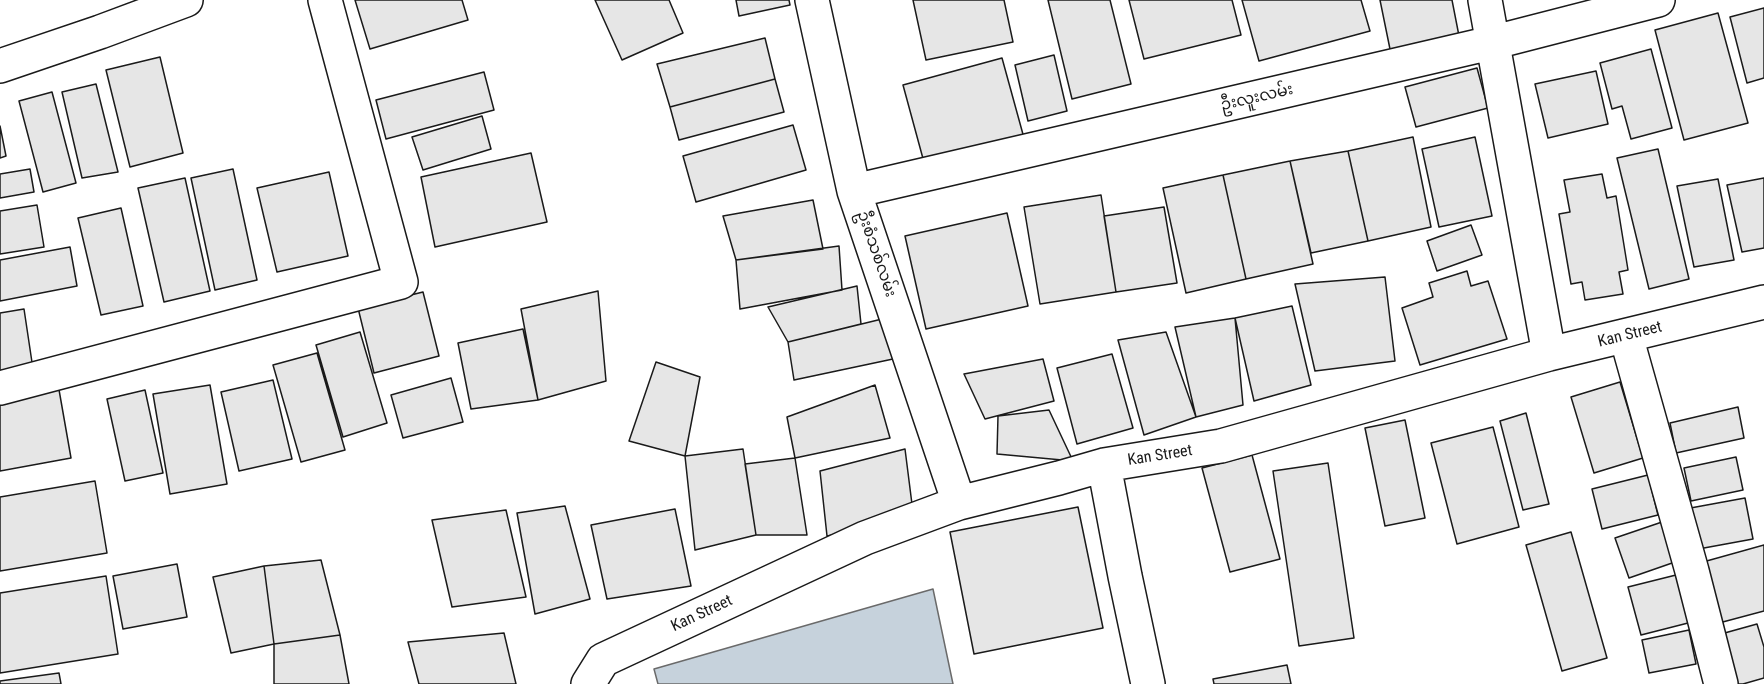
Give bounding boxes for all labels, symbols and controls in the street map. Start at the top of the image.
street label: ဦးလူးလမ်း [1219,80,1295,116]
street label: ဦးစံသစ်လမ်း [852,208,900,300]
street label: Kan Street [1596,318,1664,352]
street label: Kan Street [1126,441,1194,471]
street label: Kan Street [668,591,736,637]

